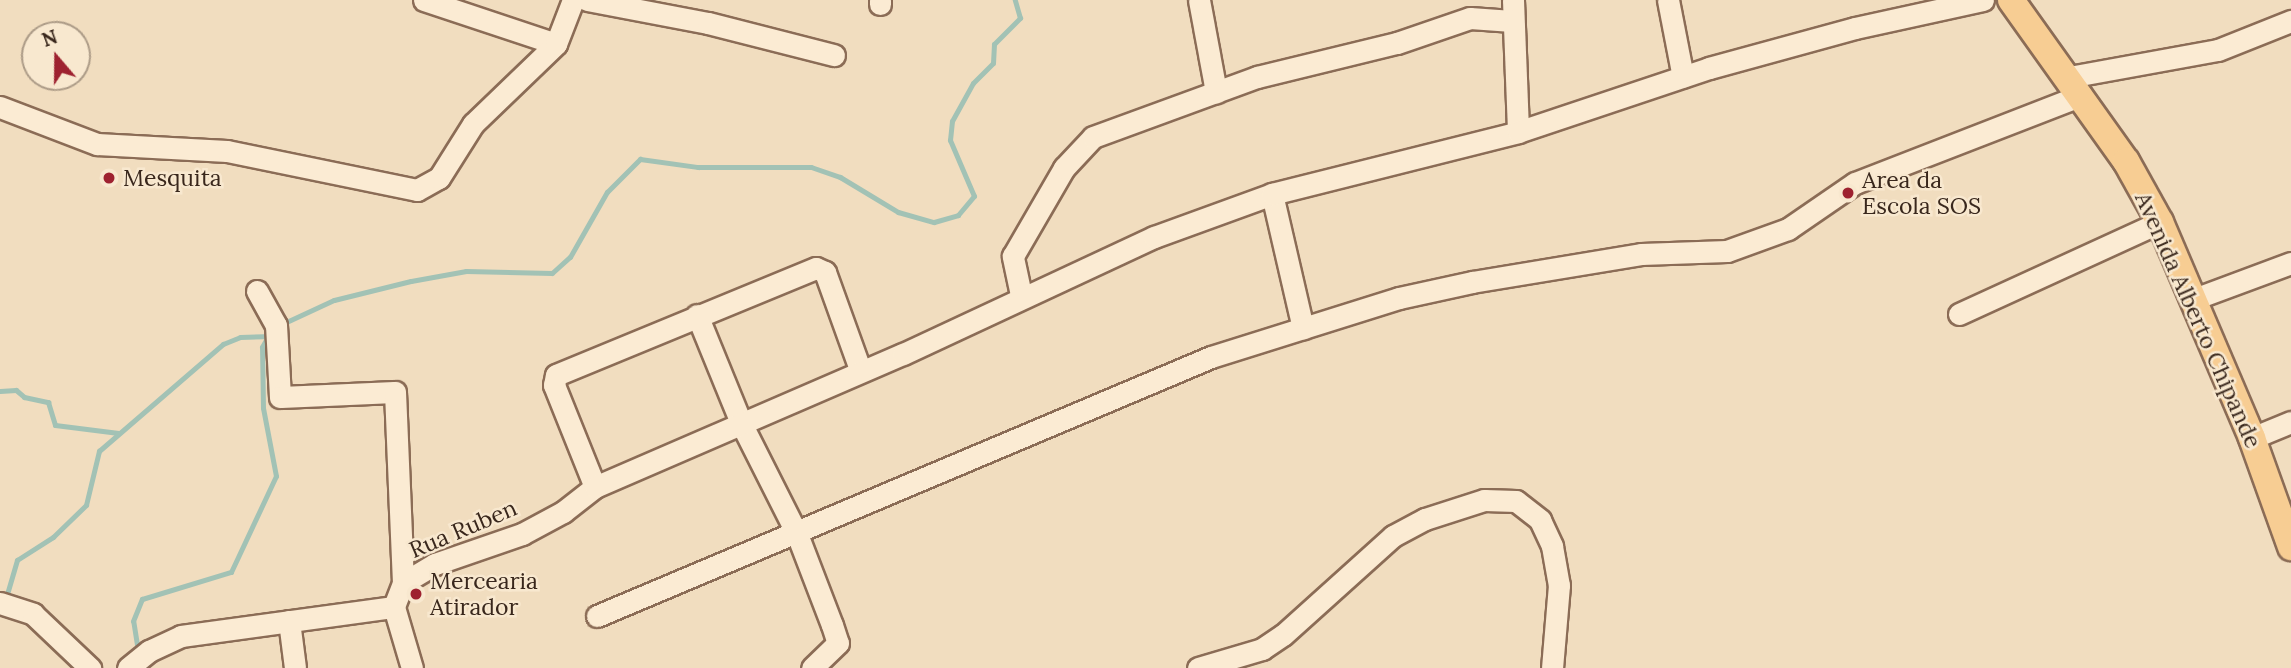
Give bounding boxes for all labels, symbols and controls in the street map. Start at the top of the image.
north arrow [21,21,91,91]
text: N [38,24,61,52]
place label: Mesquita [123,164,222,192]
place label: Area da Escola SOS [1862,166,1981,220]
marker: Mesquita [101,170,117,186]
marker: Area da Escola SOS [1840,185,1856,201]
street label: Avenida Alberto Chipande [2129,188,2267,452]
street label: Rua Ruben [405,494,521,564]
place label: Mercearia Atirador [430,567,538,621]
marker: Mercearia Atirador [408,586,424,602]

